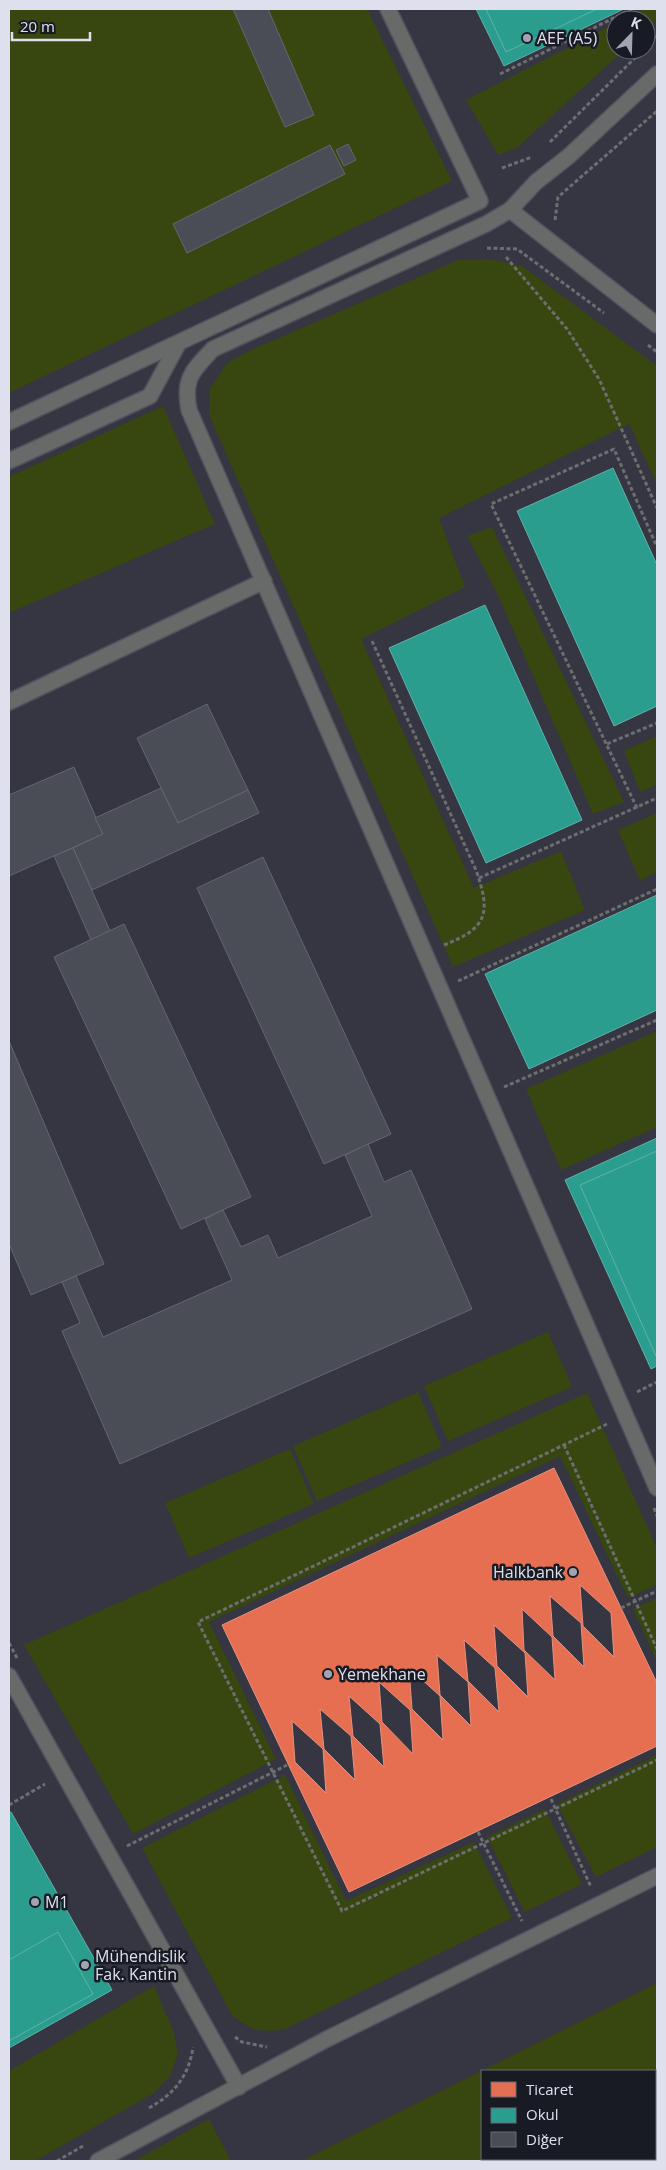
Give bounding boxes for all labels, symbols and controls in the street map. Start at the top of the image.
scale bar [12,10,90,42]
north arrow [606,10,656,60]
text: K [628,12,645,33]
text: 20 m [20,16,55,36]
place label: AEF (A5) [537,27,597,49]
marker: AEF (A5) [521,32,533,44]
place label: Halkbank [493,1561,564,1583]
marker: Halkbank [567,1566,579,1578]
place label: Yemekhane [338,1663,426,1685]
marker: Yemekhane [322,1668,334,1680]
place label: M1 [45,1891,69,1913]
marker: M1 [29,1896,41,1908]
place label: Mühendislik Fak. Kantin [95,1945,186,1985]
marker: Mühendislik Fak. Kantin [79,1959,91,1971]
legend [481,2070,656,2160]
text: Ticaret [526,2079,573,2099]
text: Okul [526,2104,559,2124]
text: Diğer [526,2129,563,2149]

